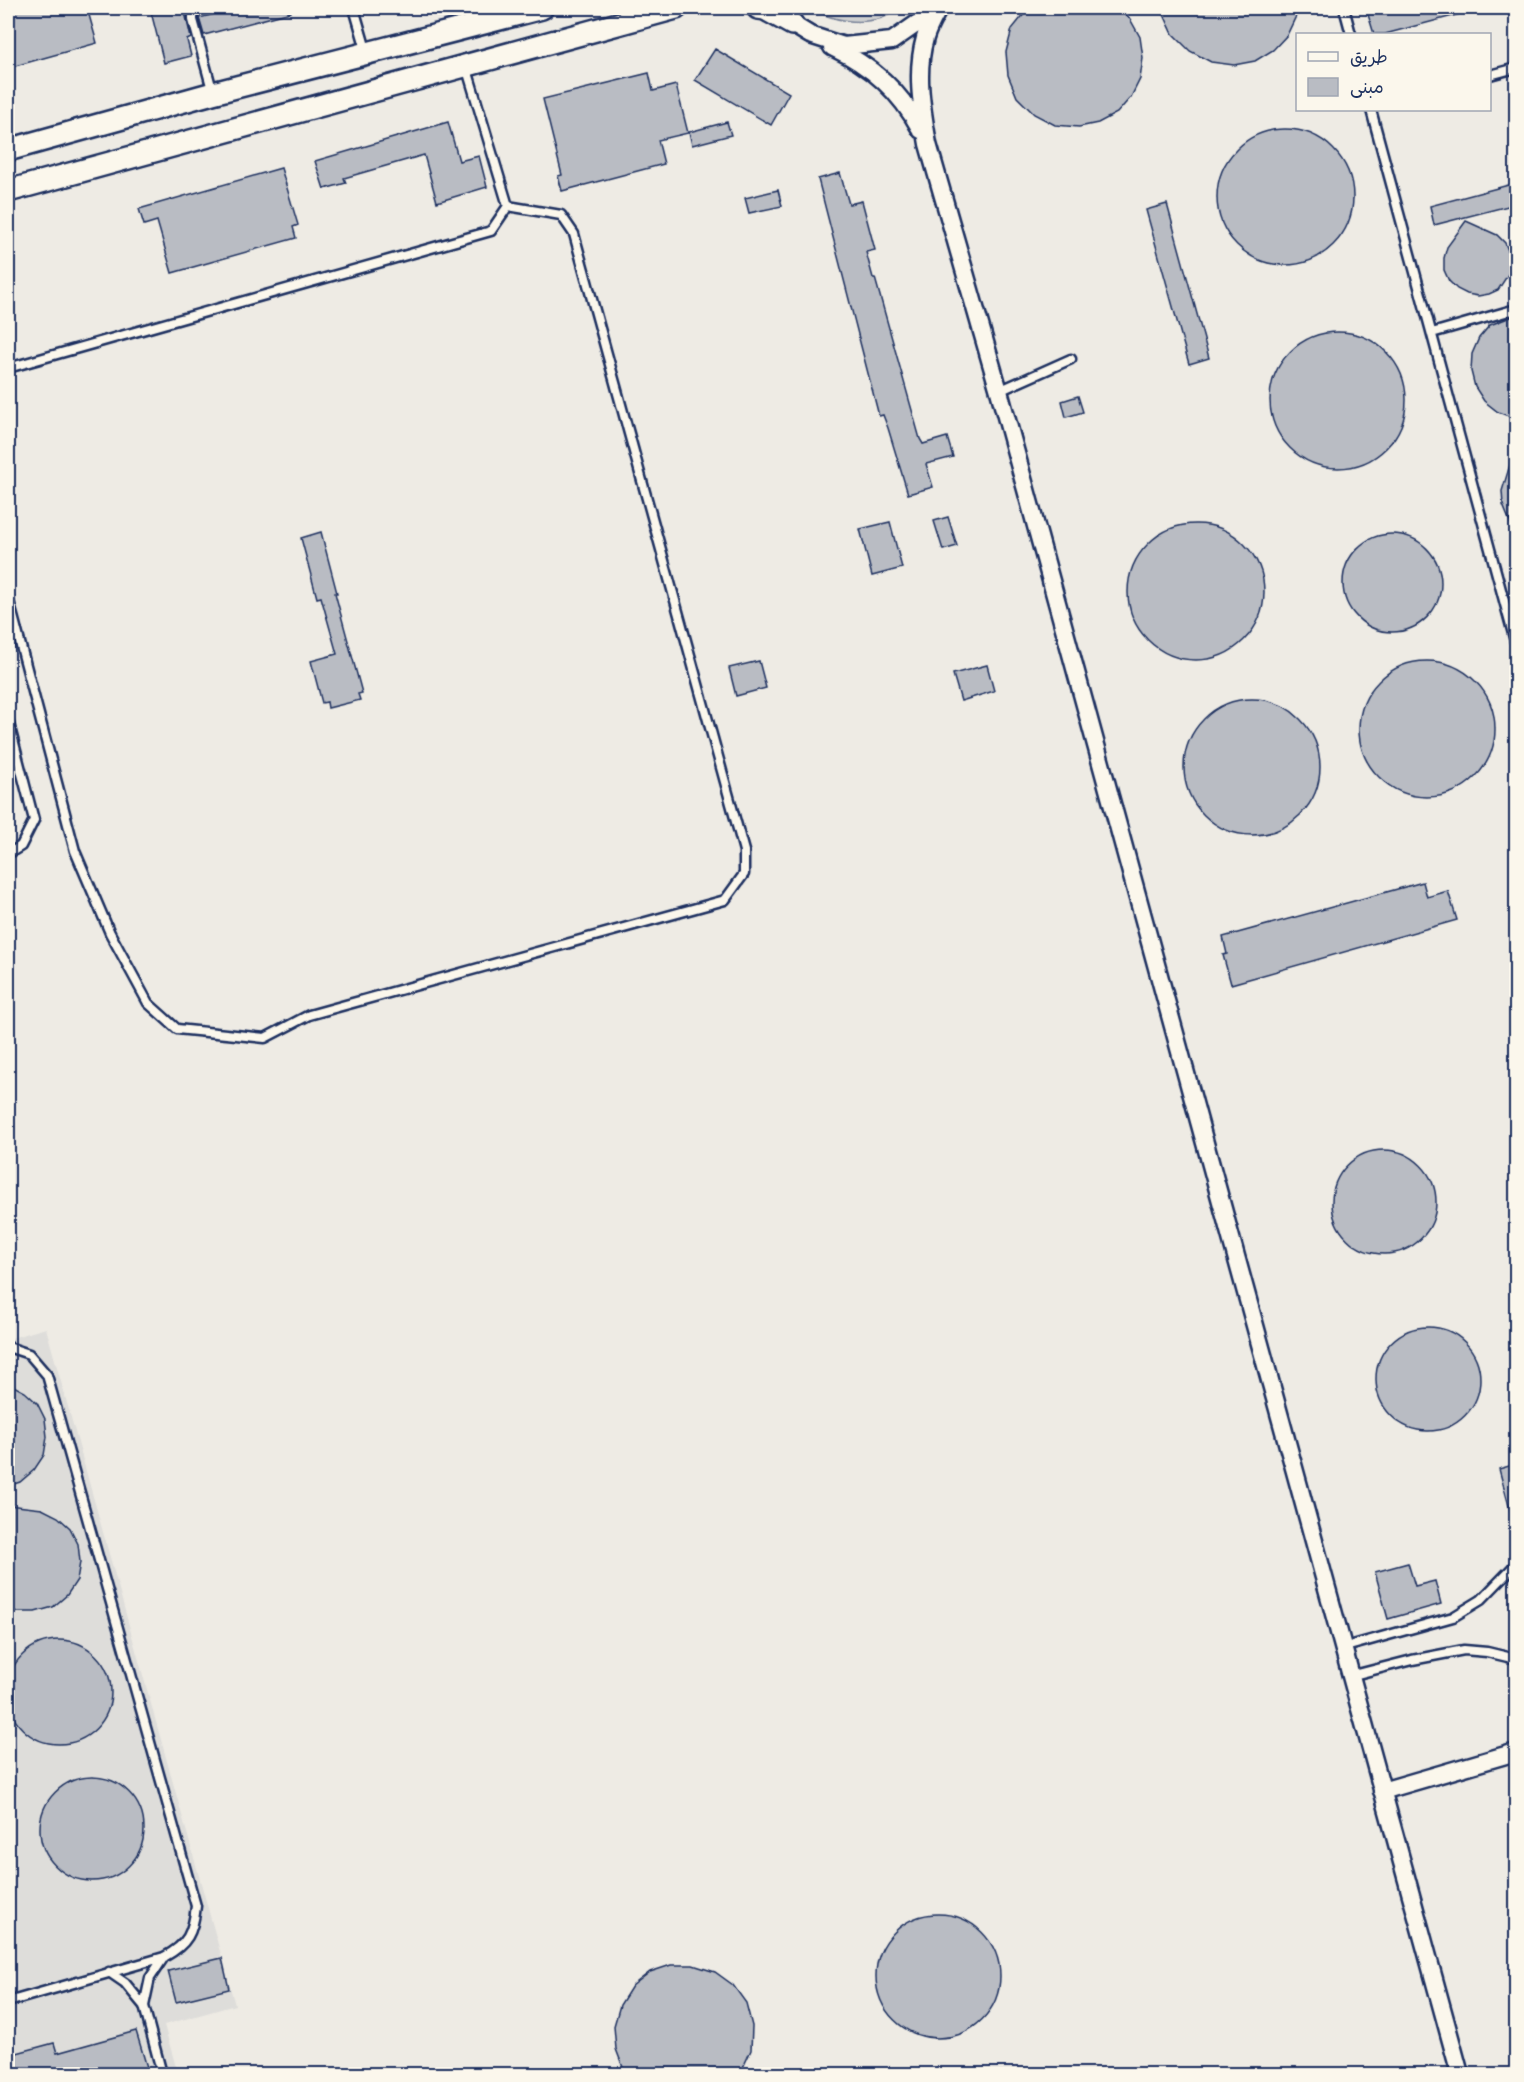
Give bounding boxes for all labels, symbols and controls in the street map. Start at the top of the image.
legend [1296,33,1491,111]
text: طريق [1350,44,1388,69]
text: مبنى [1350,74,1384,99]

